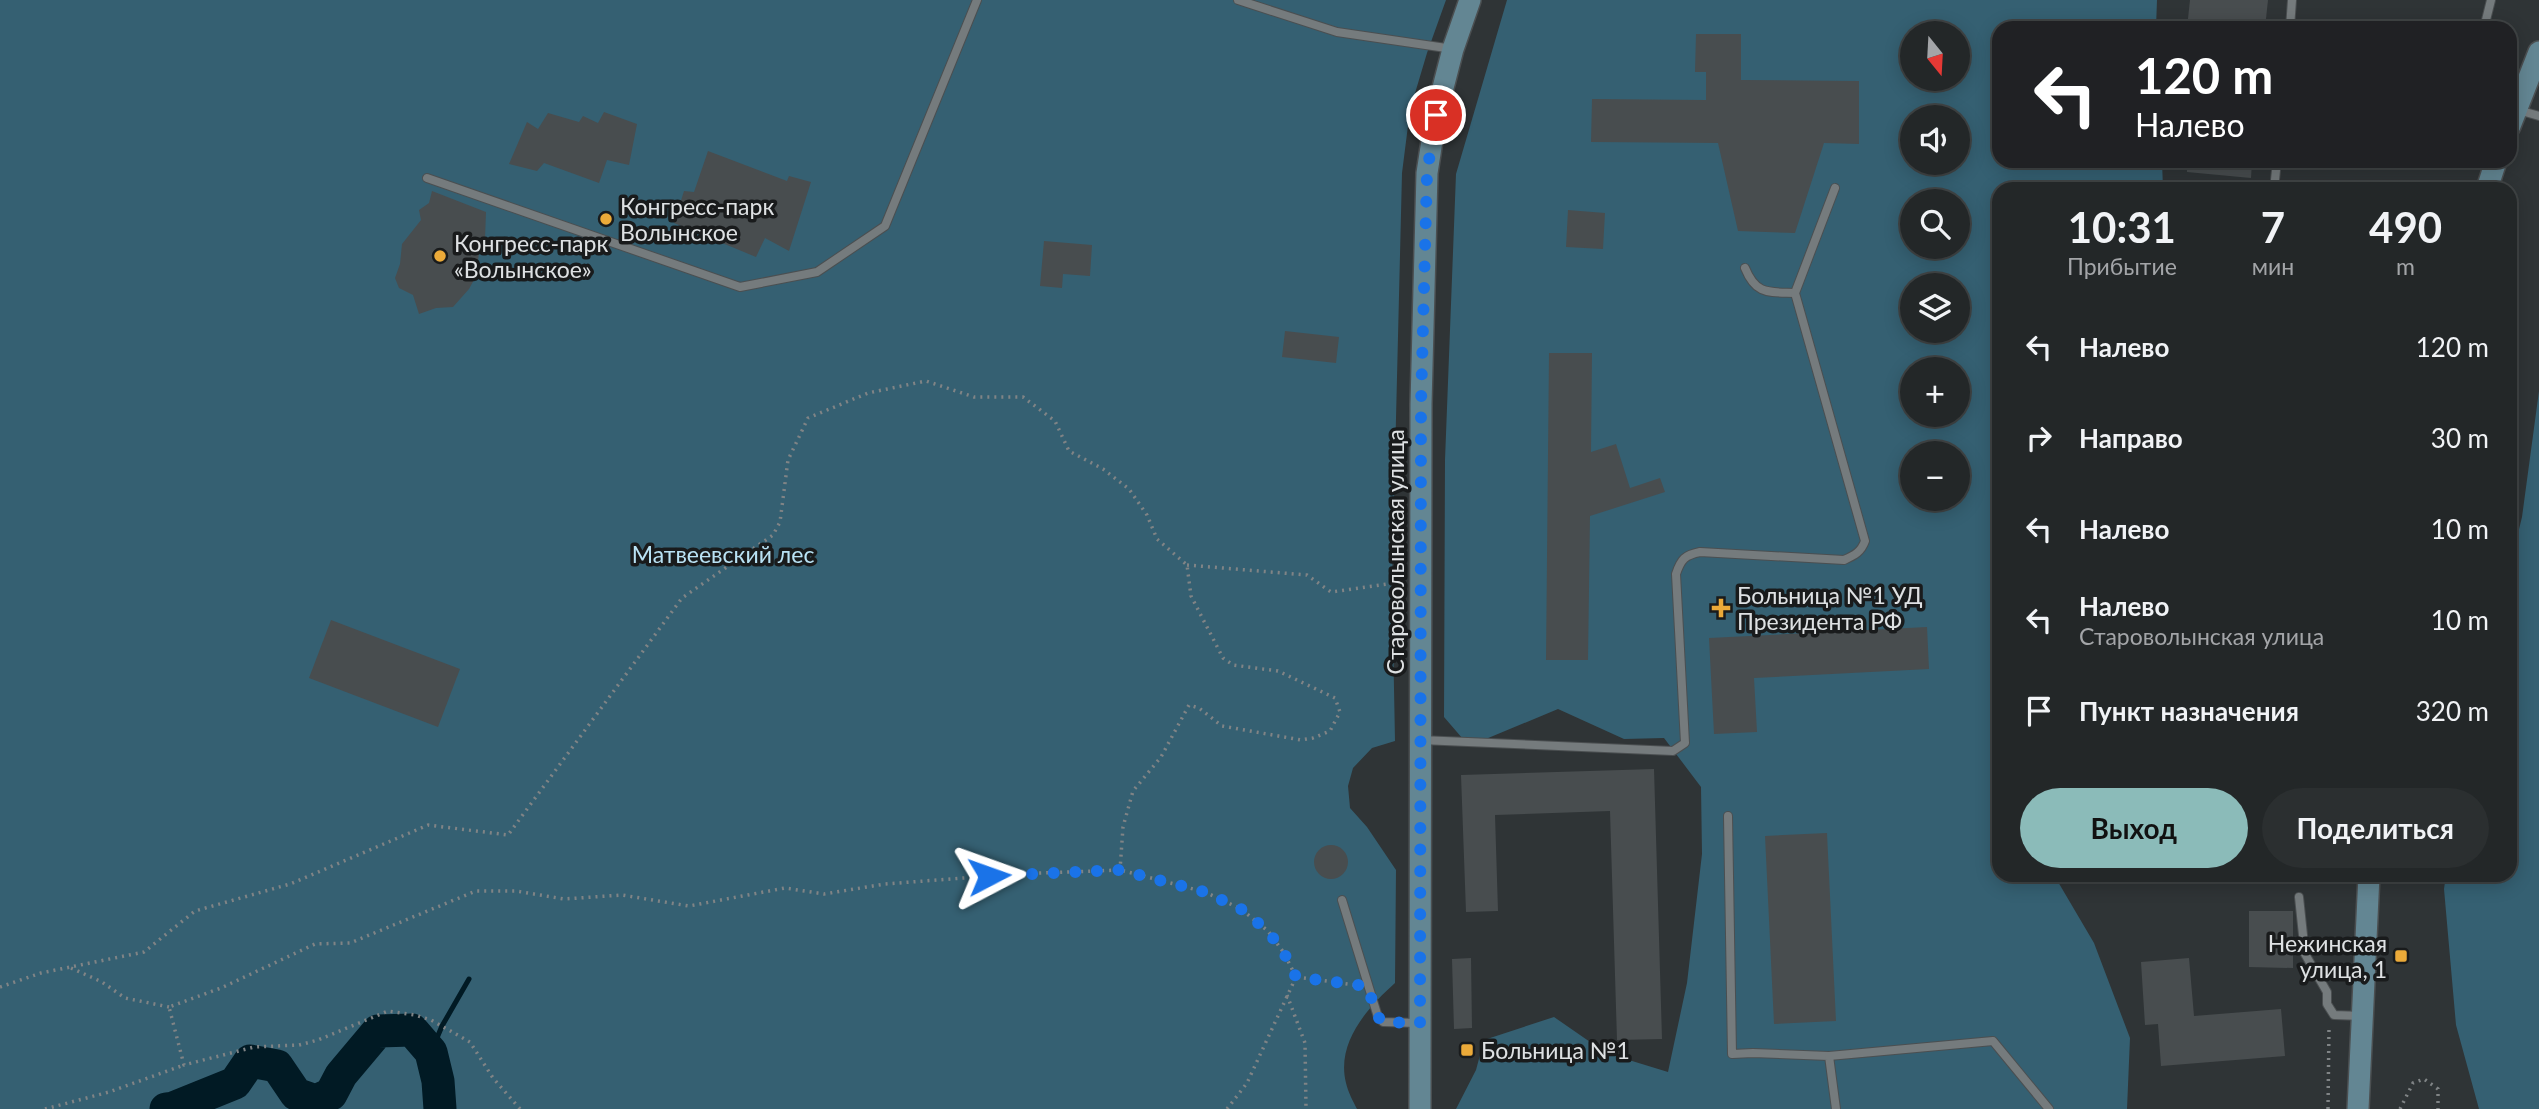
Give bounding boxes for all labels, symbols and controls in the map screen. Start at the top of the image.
north arrow [1900,21,1970,91]
map controls [1900,21,1970,511]
text: 120 m [2135,46,2273,104]
icon: left [2020,49,2111,140]
pin [1406,85,1466,145]
icon: arrive [1417,96,1455,134]
button: sound [1900,105,1970,175]
text: Налево [2135,105,2245,144]
button: search [1900,189,1970,259]
place label: Конгресс-парк Волынское [620,192,774,246]
text: 10:31 [2068,202,2176,252]
text: 7 [2261,202,2285,252]
text: 490 [2369,202,2442,252]
marker: Конгресс-парк Волынское [598,211,614,227]
place label: Конгресс-парк «Волынское» [454,229,608,283]
marker: Конгресс-парк «Волынское» [432,248,448,264]
text: Прибытие [2067,252,2177,280]
text: мин [2252,252,2294,280]
text: m [2396,252,2415,280]
button: layers [1900,273,1970,343]
icon: left [2020,328,2058,366]
text: Налево [2079,331,2169,363]
text: 120 m [2416,331,2489,363]
button: + [1900,357,1970,427]
icon: right [2020,419,2058,457]
text: Направо [2079,422,2183,454]
text: 30 m [2431,422,2489,454]
street label: Староволынская улица [1381,429,1409,675]
button: − [1900,441,1970,511]
icon: left [2020,510,2058,548]
text: Налево [2079,513,2169,545]
text: 10 m [2431,513,2489,545]
park label: Матвеевский лес [632,540,814,568]
place label: Больница №1 УД Президента РФ [1737,581,1923,635]
text: Налево [2079,590,2169,622]
marker: Больница №1 УД Президента РФ [1711,598,1731,618]
icon: left [2020,601,2058,639]
text: 10 m [2431,604,2489,636]
text: Староволынская улица [2079,622,2324,650]
icon: arrive [2020,692,2058,730]
text: Пункт назначения [2079,695,2299,727]
text: 320 m [2416,695,2489,727]
button: Выход [2020,788,2248,868]
button: Поделиться [2262,788,2489,868]
position arrow [952,839,1026,913]
place label: Нежинская улица, 1 [2268,929,2387,983]
marker: Нежинская улица, 1 [2393,948,2409,964]
place label: Больница №1 [1481,1036,1630,1064]
marker: Больница №1 [1459,1042,1475,1058]

